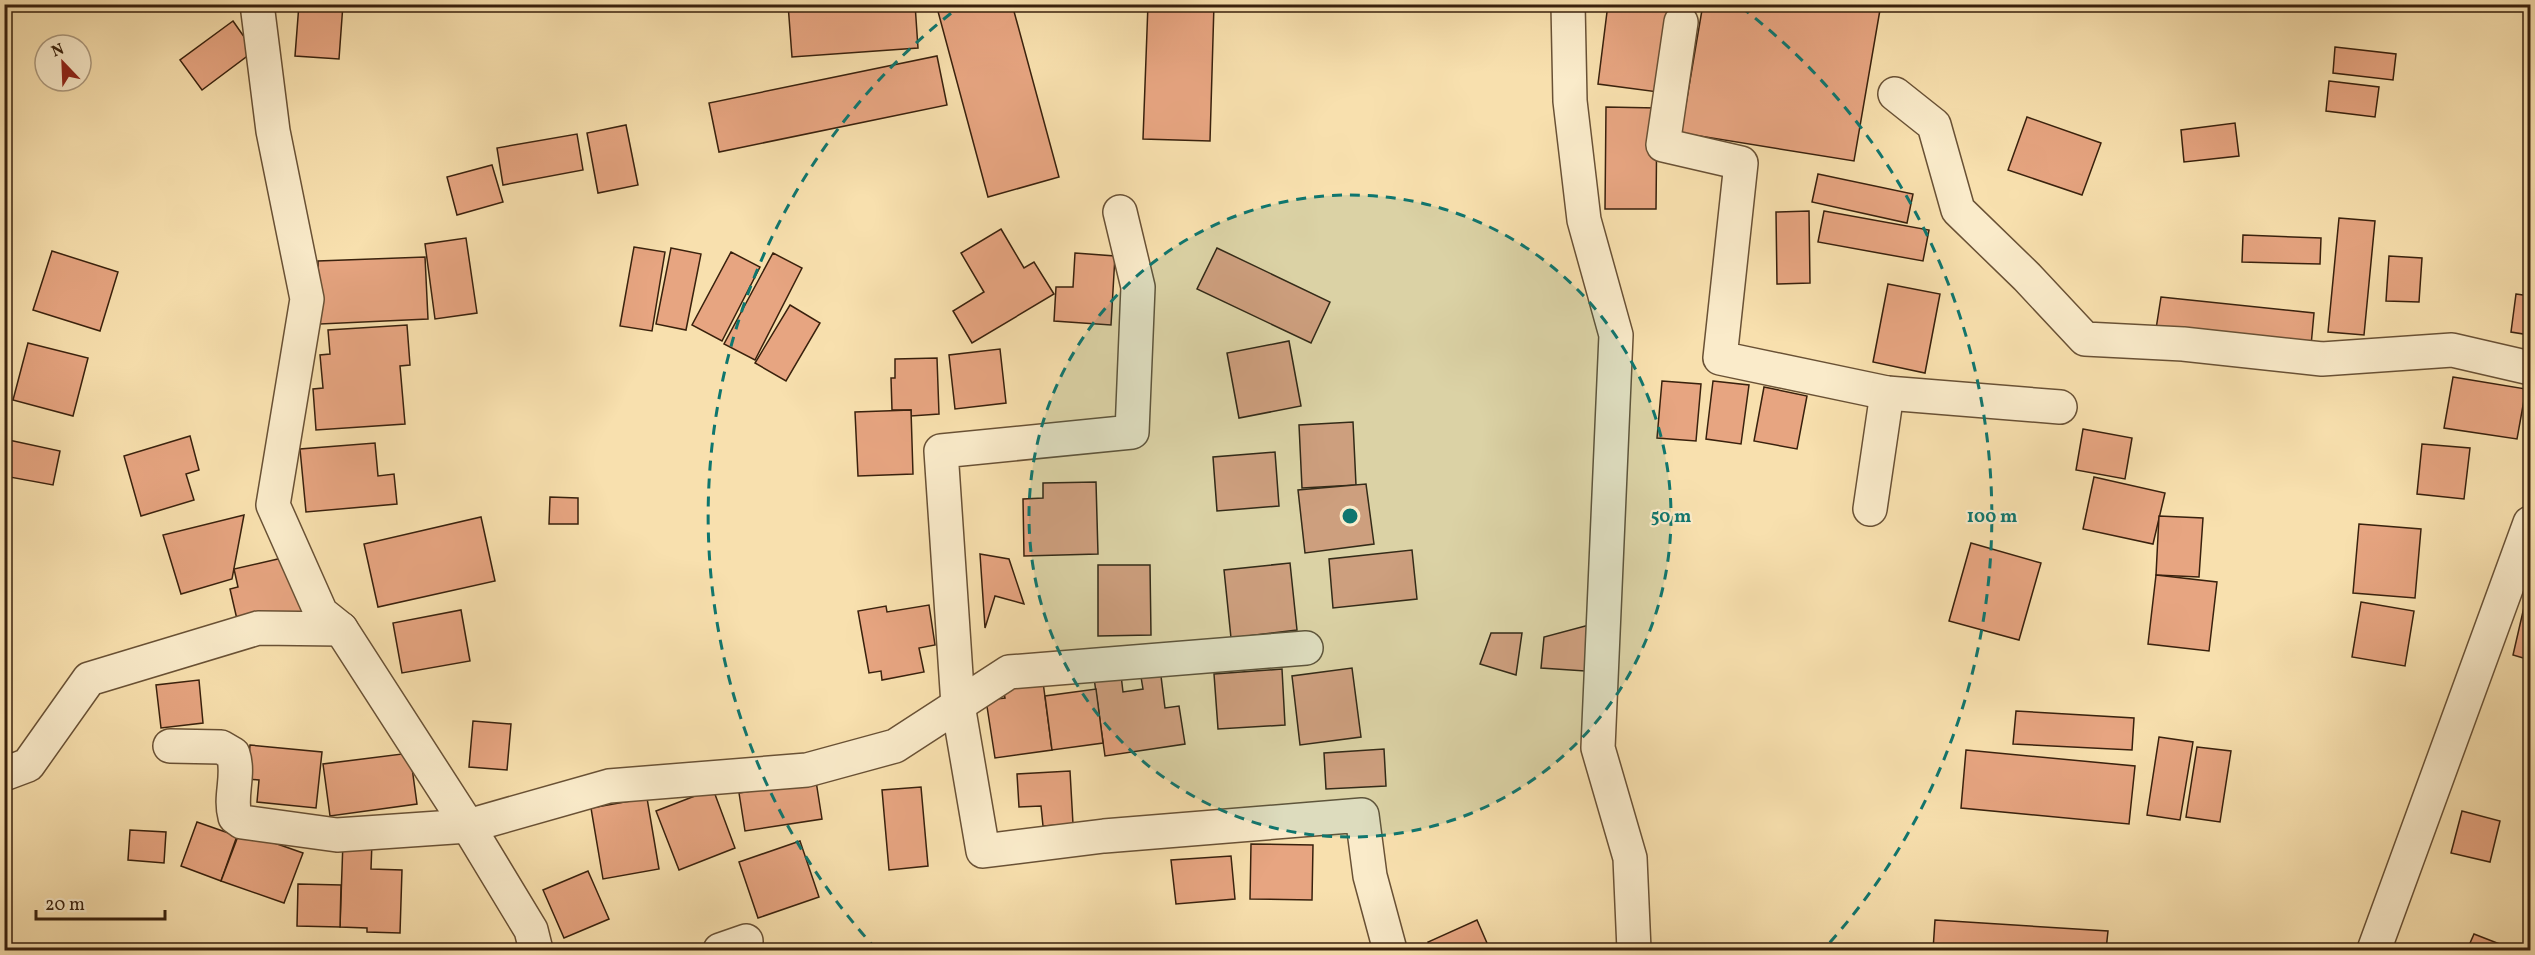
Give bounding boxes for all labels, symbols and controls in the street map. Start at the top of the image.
north arrow [33,33,93,93]
text: N [48,38,68,63]
text: 50 m [1651,505,1691,530]
text: 100 m [1967,505,2017,530]
centre of rings [1340,506,1360,526]
scale bar [36,883,165,921]
text: 20 m [45,893,85,918]

